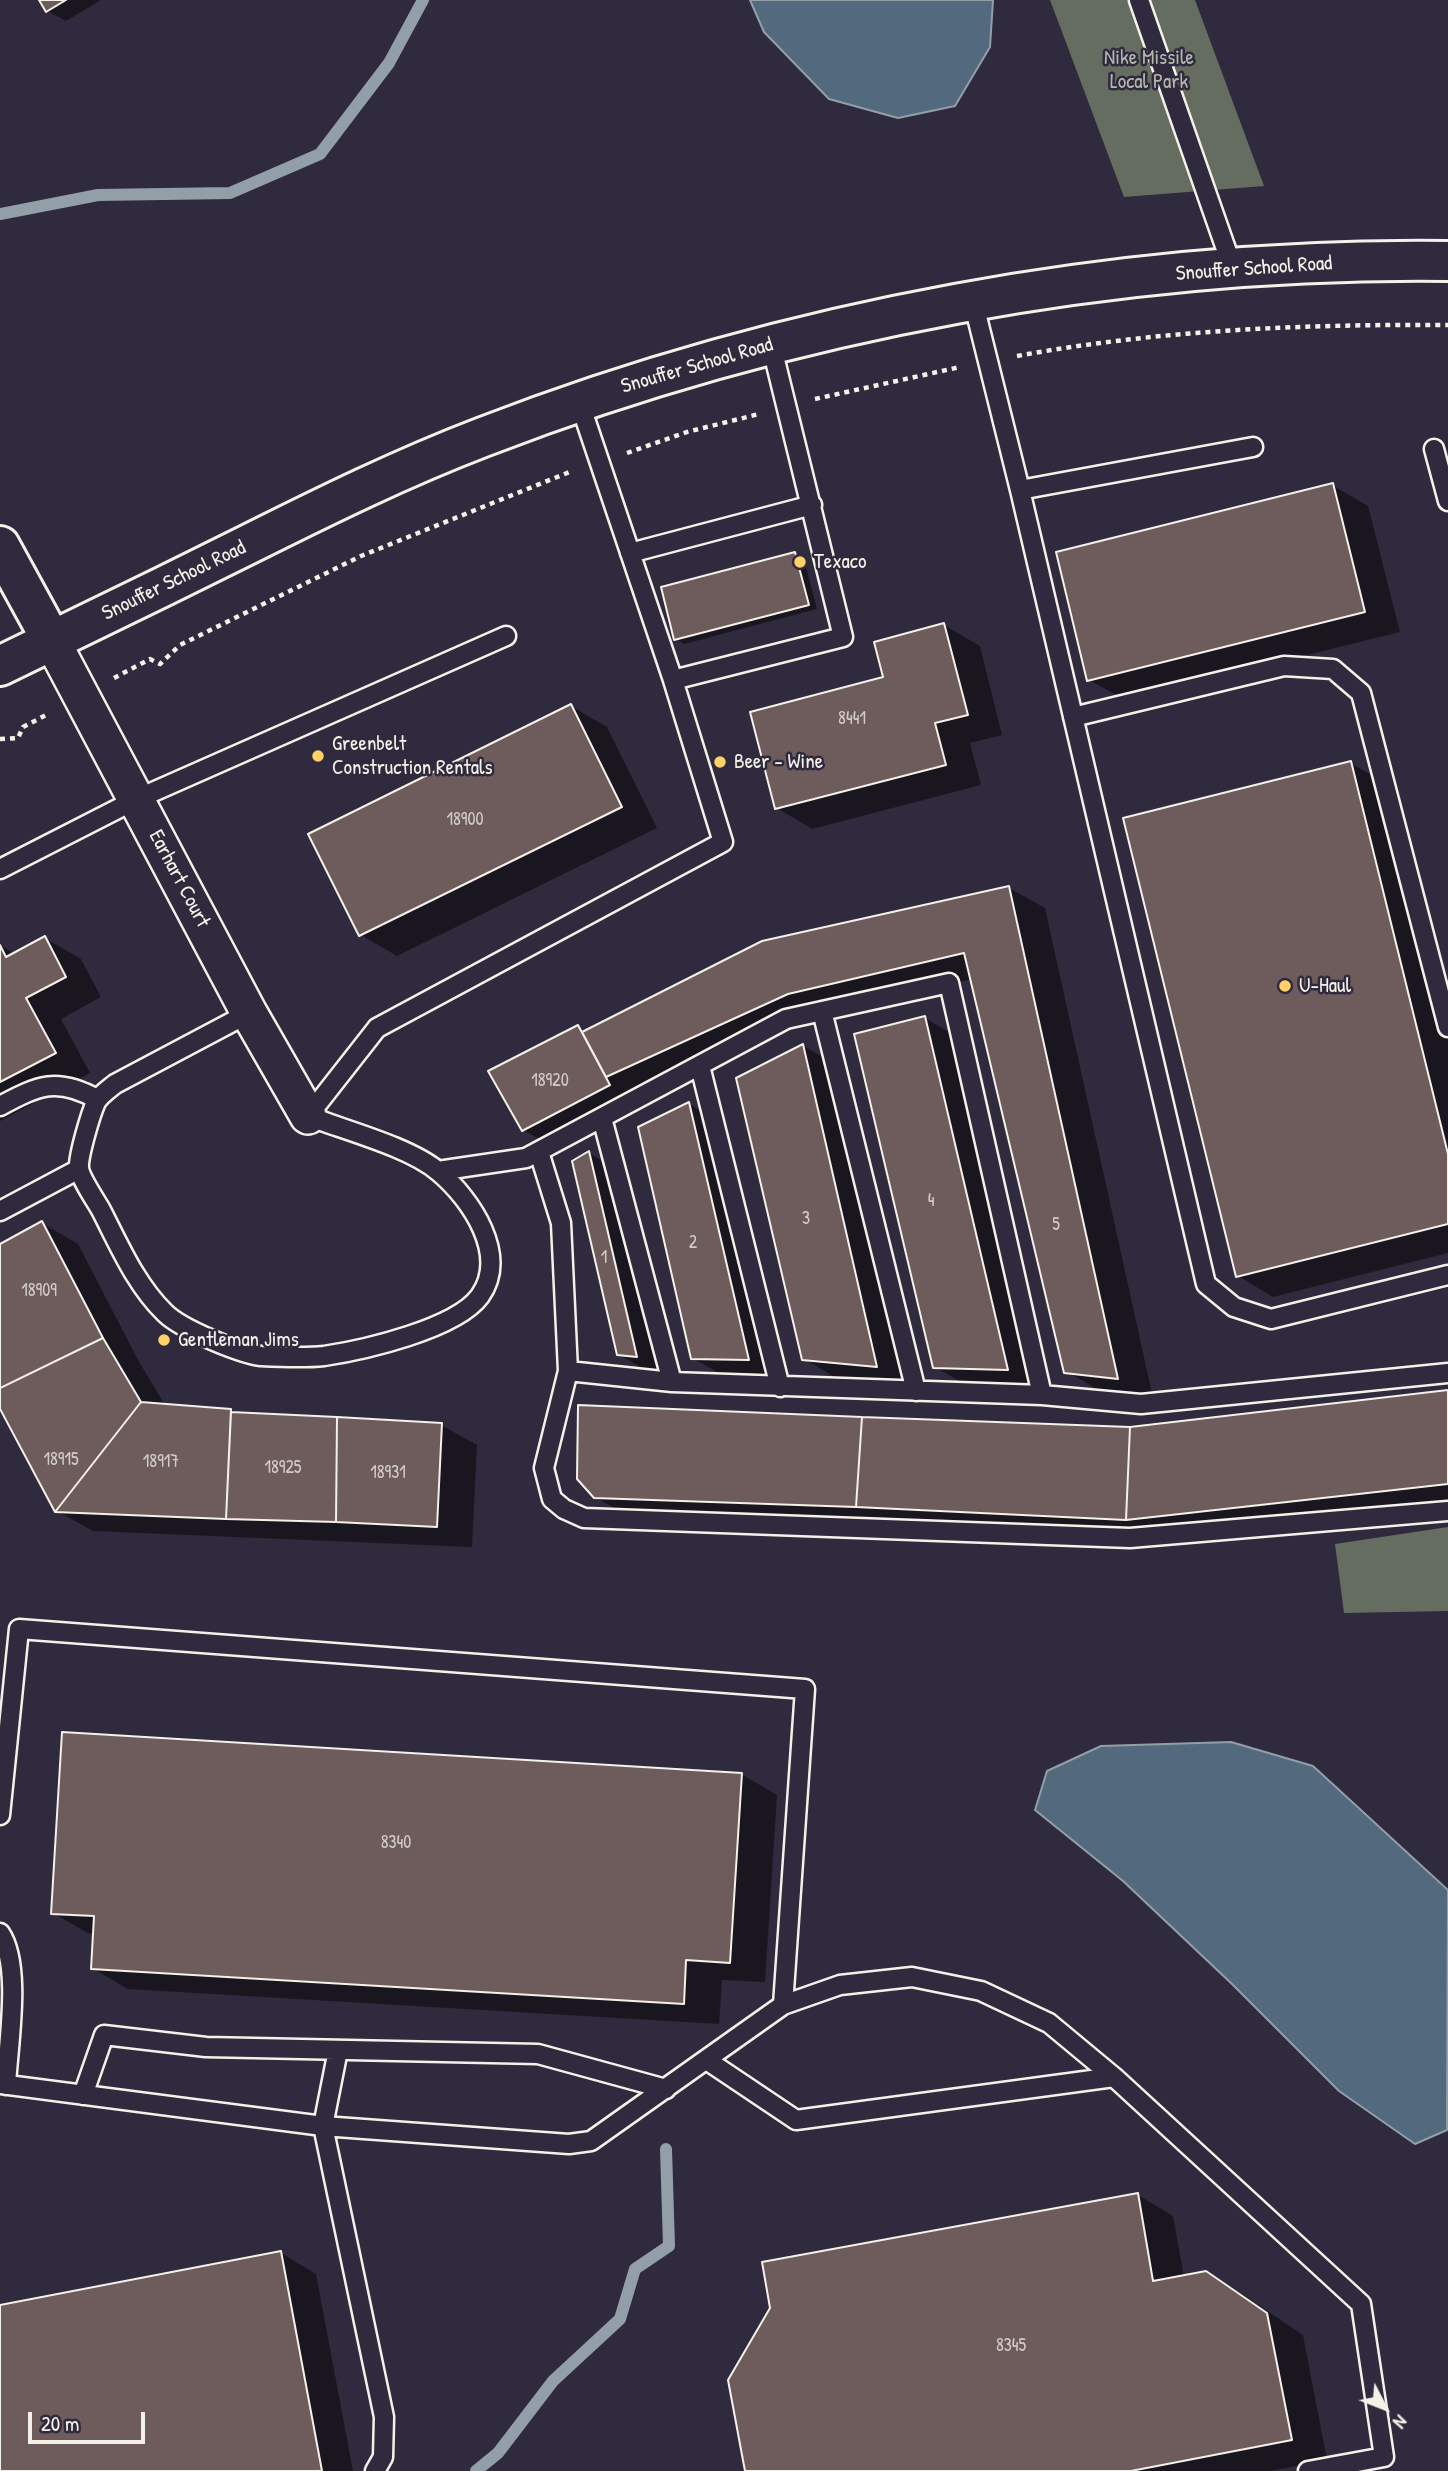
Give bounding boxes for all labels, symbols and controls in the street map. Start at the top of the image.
park label: Nike Missile Local Park [1104,45,1194,95]
street label: Snouffer School Road [1175,251,1333,287]
street label: Snouffer School Road [618,332,776,400]
street label: Snouffer School Road [98,535,250,627]
place label: Texaco [814,549,866,575]
marker: Texaco [792,554,808,570]
house number: 8441 [838,708,866,730]
place label: Greenbelt Construction Rentals [332,731,493,781]
marker: Greenbelt Construction Rentals [310,748,326,764]
place label: Beer - Wine [734,749,823,775]
marker: Beer - Wine [712,754,728,770]
house number: 18900 [446,809,484,831]
street label: Earhart Court [143,826,215,932]
place label: U-Haul [1299,973,1351,999]
marker: U-Haul [1277,978,1293,994]
house number: 18920 [531,1070,569,1092]
house number: 4 [928,1190,934,1212]
house number: 3 [802,1208,810,1230]
house number: 5 [1052,1214,1060,1236]
house number: 2 [689,1232,697,1254]
house number: 1 [601,1247,607,1269]
house number: 18909 [21,1280,57,1302]
place label: Gentleman Jims [178,1327,299,1353]
marker: Gentleman Jims [156,1332,172,1348]
house number: 18915 [43,1449,79,1471]
house number: 18917 [143,1451,179,1473]
house number: 18925 [265,1457,301,1479]
house number: 18931 [370,1462,406,1484]
house number: 8340 [381,1832,411,1854]
house number: 8345 [996,2335,1026,2357]
north arrow [1350,2373,1420,2443]
scale bar [32,2398,149,2442]
text: 20 m [41,2409,79,2438]
text: N [1388,2410,1414,2435]

